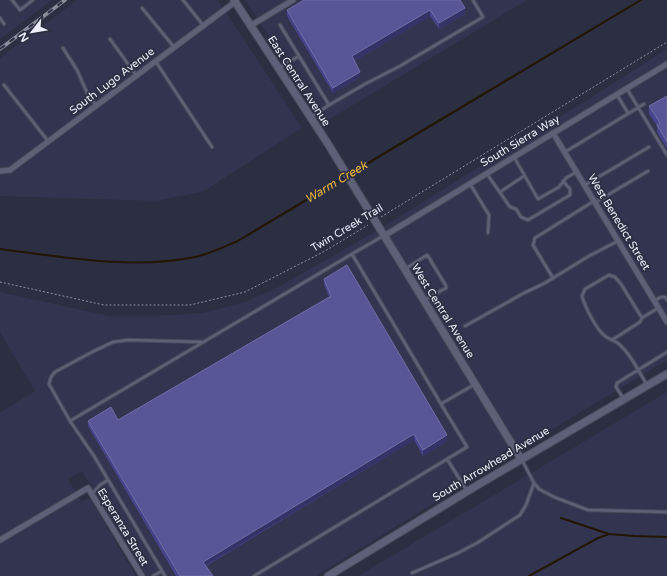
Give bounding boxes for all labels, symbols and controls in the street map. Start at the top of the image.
north arrow [12,12,52,52]
text: N [16,30,32,44]
street label: East Central Avenue [265,33,333,129]
street label: South Lugo Avenue [67,45,157,117]
street label: South Sierra Way [478,112,562,170]
water label: Warm Creek [302,157,371,206]
street label: West Benedict Street [585,172,653,272]
street label: Twin Creek Trail [309,201,385,255]
street label: West Central Avenue [409,261,477,361]
street label: South Arrowhead Avenue [430,424,552,504]
street label: Esperanza Street [95,486,151,568]

